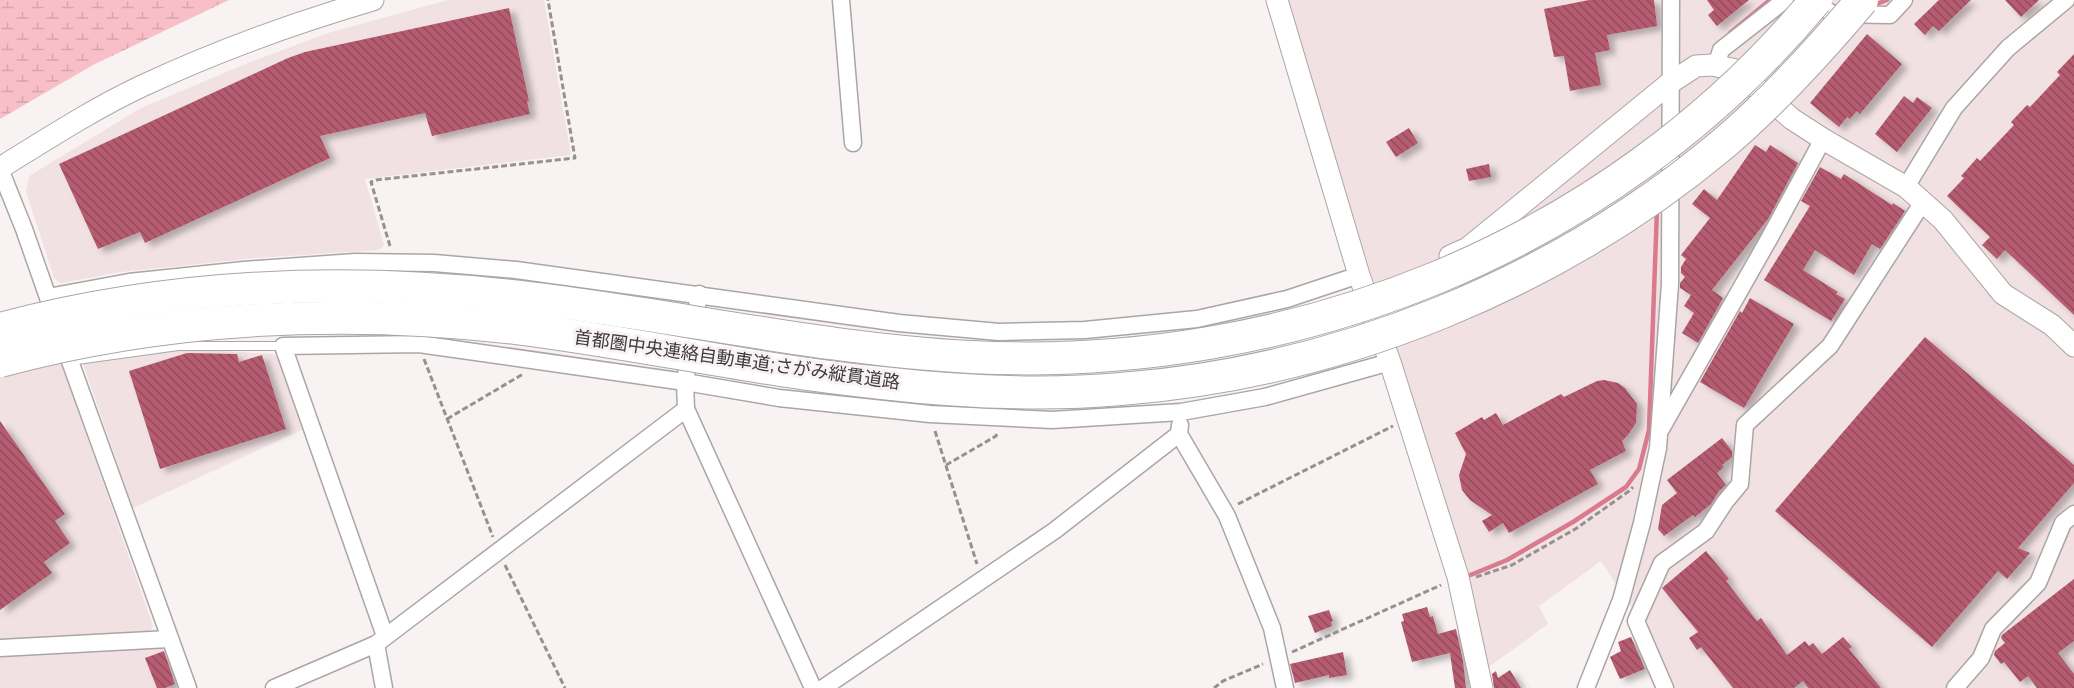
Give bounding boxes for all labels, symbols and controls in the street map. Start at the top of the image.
street label: 首都圏中央連絡自動車道;さがみ縦貫道路 [573,327,901,393]

